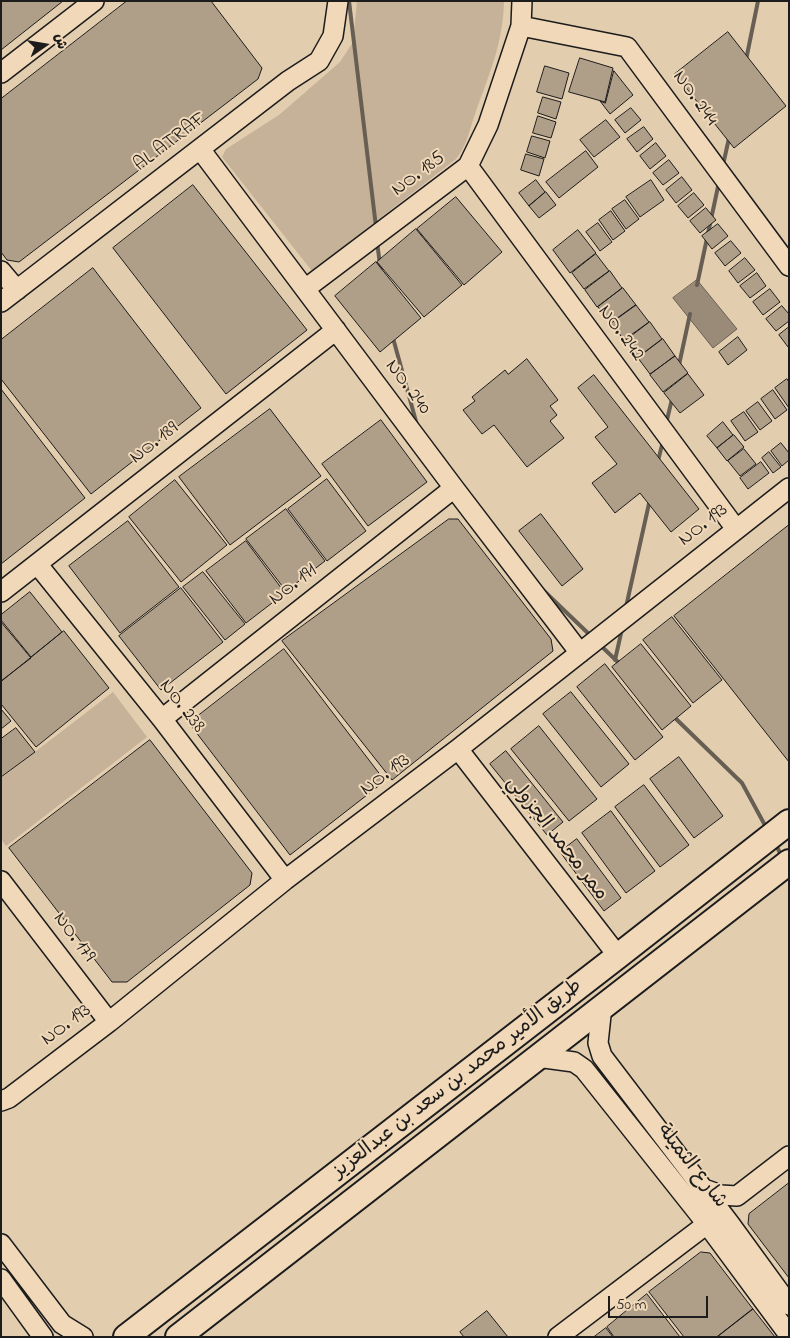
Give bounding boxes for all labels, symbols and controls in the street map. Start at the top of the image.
north arrow [20,20,70,70]
text: ش [48,32,72,51]
street label: NO. 244 [666,67,722,131]
street label: AL ATRAF [130,108,212,178]
street label: NO. 185 [387,147,451,203]
street label: NO. 242 [591,301,649,367]
street label: NO. 240 [379,356,435,420]
street label: NO. 189 [126,417,184,471]
street label: NO. 193 [674,499,734,553]
street label: NO. 191 [265,560,323,612]
street label: NO. 238 [153,675,209,739]
street label: NO. 193 [356,749,416,803]
street label: ممر محمد الجزولي [500,772,612,906]
street label: NO. 179 [46,908,100,968]
street label: طريق الأمير محمد بن سعد بن عبدالعزيز [328,975,588,1185]
street label: NO. 193 [37,999,97,1053]
street label: شارع الثميلة [651,1120,731,1214]
scale bar [610,1286,710,1318]
text: 50 m [616,1294,646,1316]

